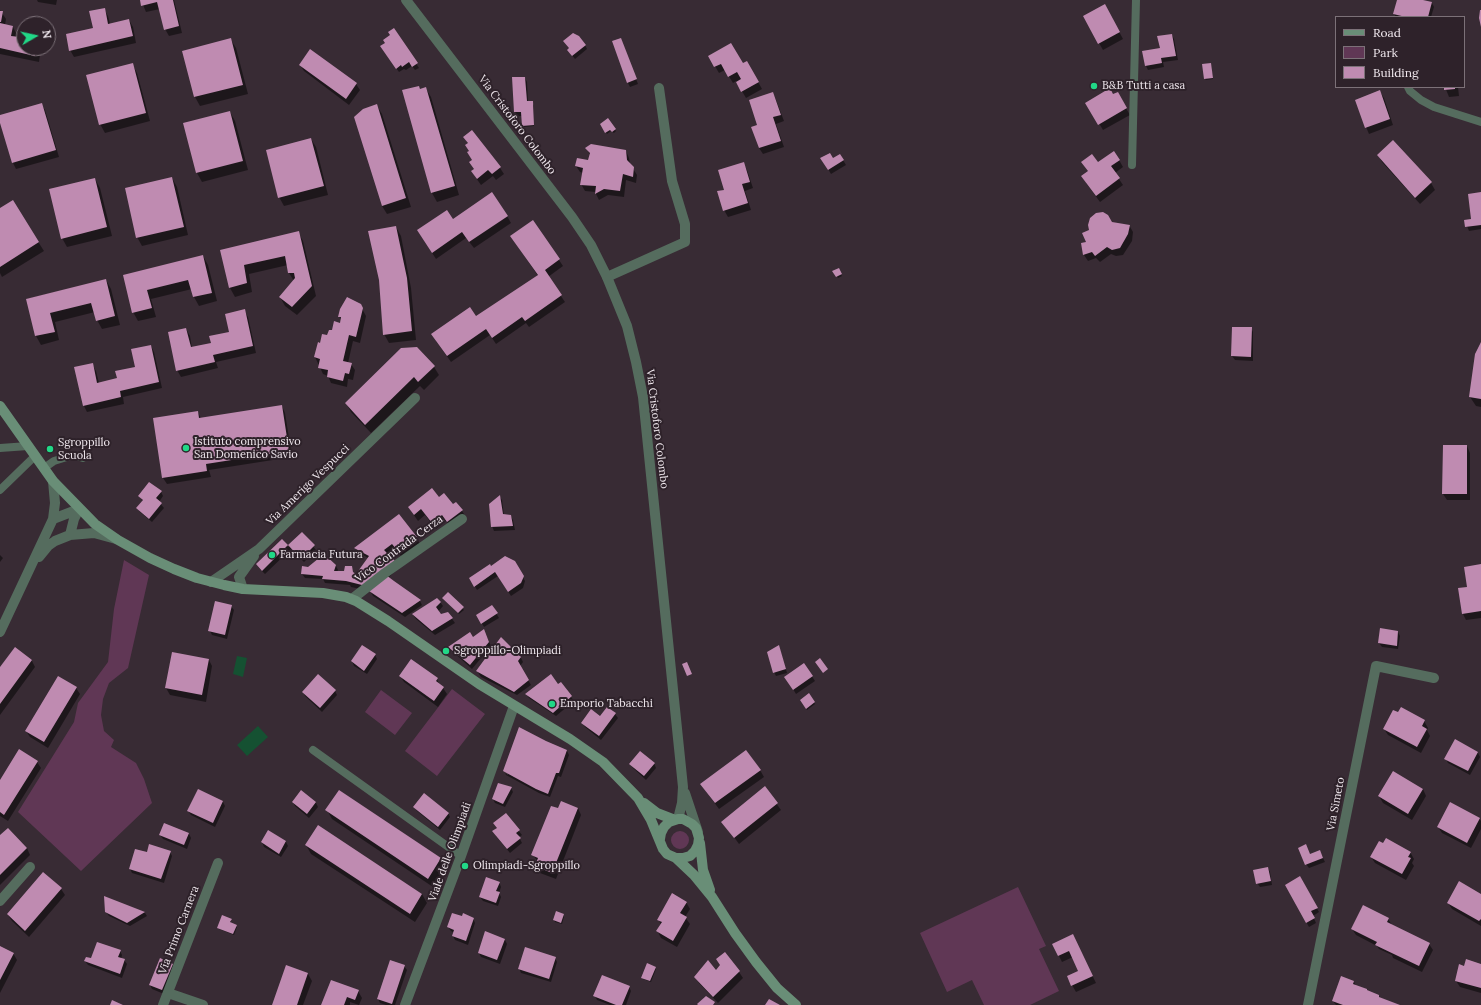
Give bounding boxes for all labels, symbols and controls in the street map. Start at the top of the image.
north arrow [16,16,56,56]
legend [1335,16,1465,88]
text: Road [1373,25,1401,40]
text: N [39,29,54,40]
text: Park [1373,45,1398,60]
text: Building [1373,65,1419,80]
street label: Via Cristoforo Colombo [476,73,558,177]
place label: B&B Tutti a casa [1102,79,1185,93]
marker: B&B Tutti a casa [1089,81,1099,91]
street label: Via Cristoforo Colombo [643,369,671,489]
place label: Istituto comprensivo San Domenico Savio [194,435,301,461]
place label: Sgroppillo Scuola [58,436,110,462]
street label: Via Amerigo Vespucci [264,442,352,528]
marker: Istituto comprensivo San Domenico Savio [181,443,191,453]
marker: Sgroppillo Scuola [45,444,55,454]
street label: Vico Contrada Cerza [352,513,446,585]
place label: Farmacia Futura [280,548,363,562]
marker: Farmacia Futura [267,550,277,560]
place label: Sgroppillo-Olimpiadi [454,644,561,658]
marker: Sgroppillo-Olimpiadi [441,646,451,656]
place label: Emporio Tabacchi [560,697,653,711]
marker: Emporio Tabacchi [547,699,557,709]
street label: Via Simeto [1324,776,1348,832]
street label: Viale delle Olimpiadi [426,801,474,903]
place label: Olimpiadi-Sgroppillo [473,859,580,873]
marker: Olimpiadi-Sgroppillo [460,861,470,871]
street label: Via Primo Carnera [156,884,202,976]

